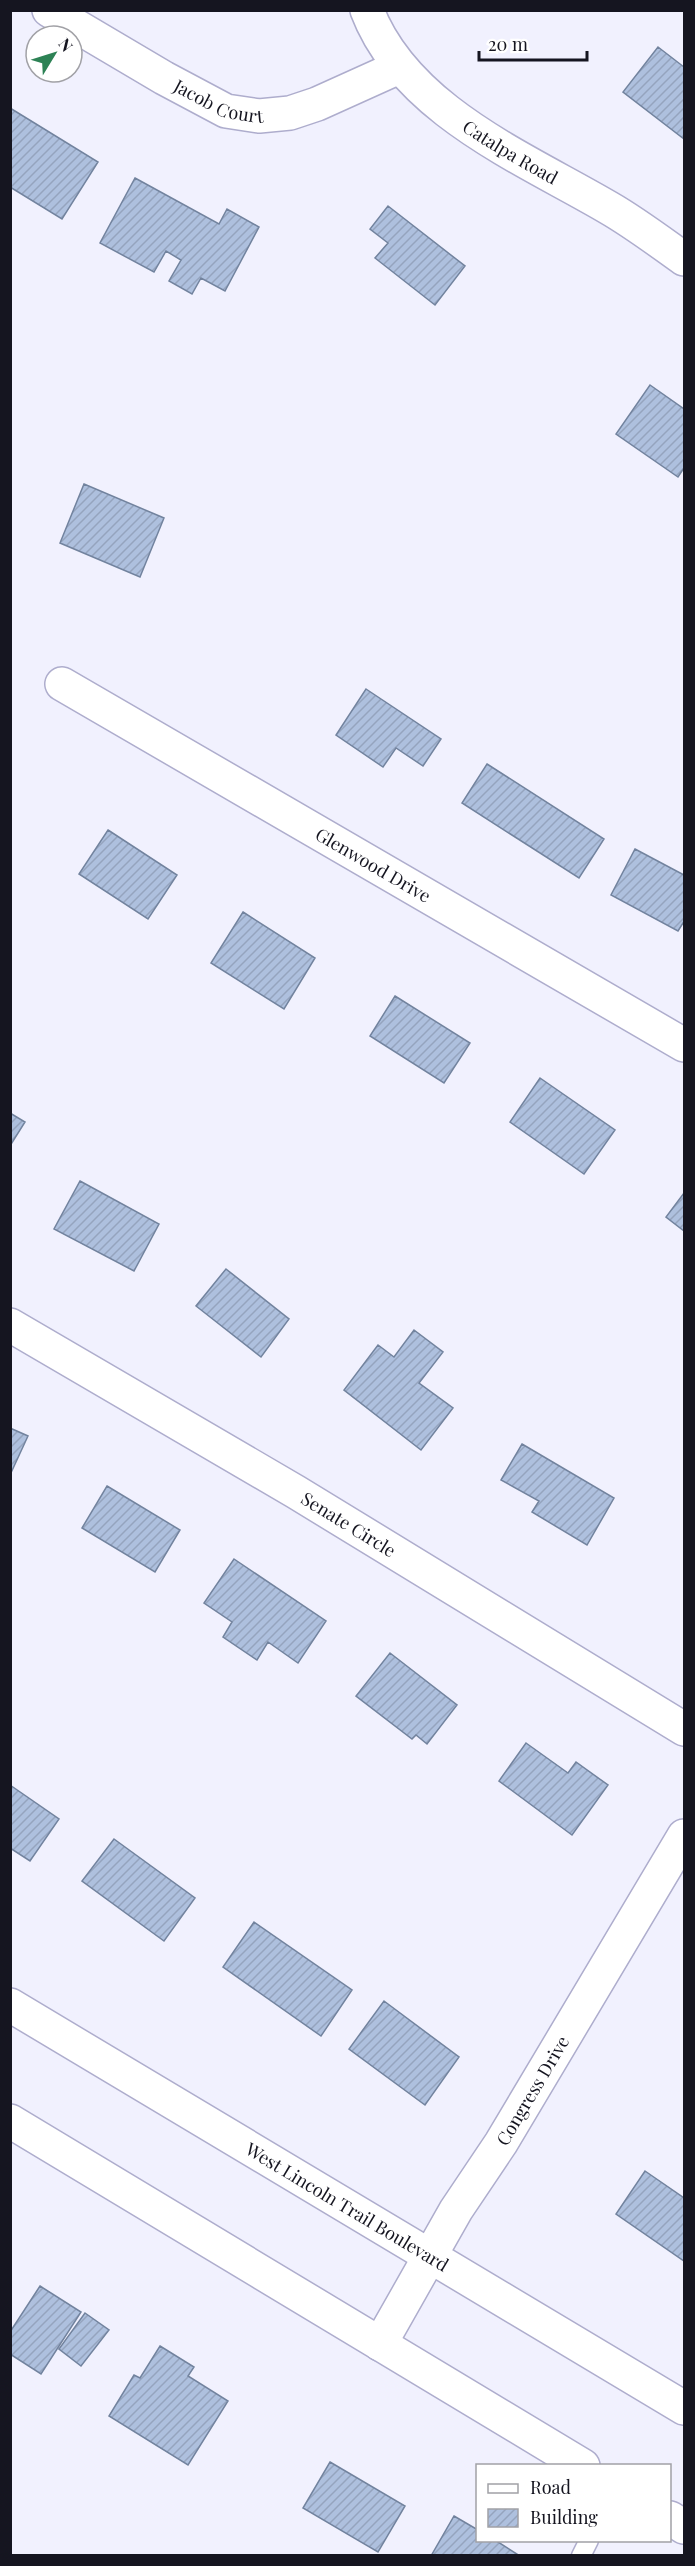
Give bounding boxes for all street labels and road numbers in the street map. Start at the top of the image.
street label: Jacob Court [169,73,265,128]
street label: Catalpa Road [458,114,563,190]
street label: Glenwood Drive [311,822,435,908]
street label: Senate Circle [297,1486,401,1562]
street label: Congress Drive [490,2031,574,2150]
street label: West Lincoln Trail Boulevard [241,2136,454,2277]

